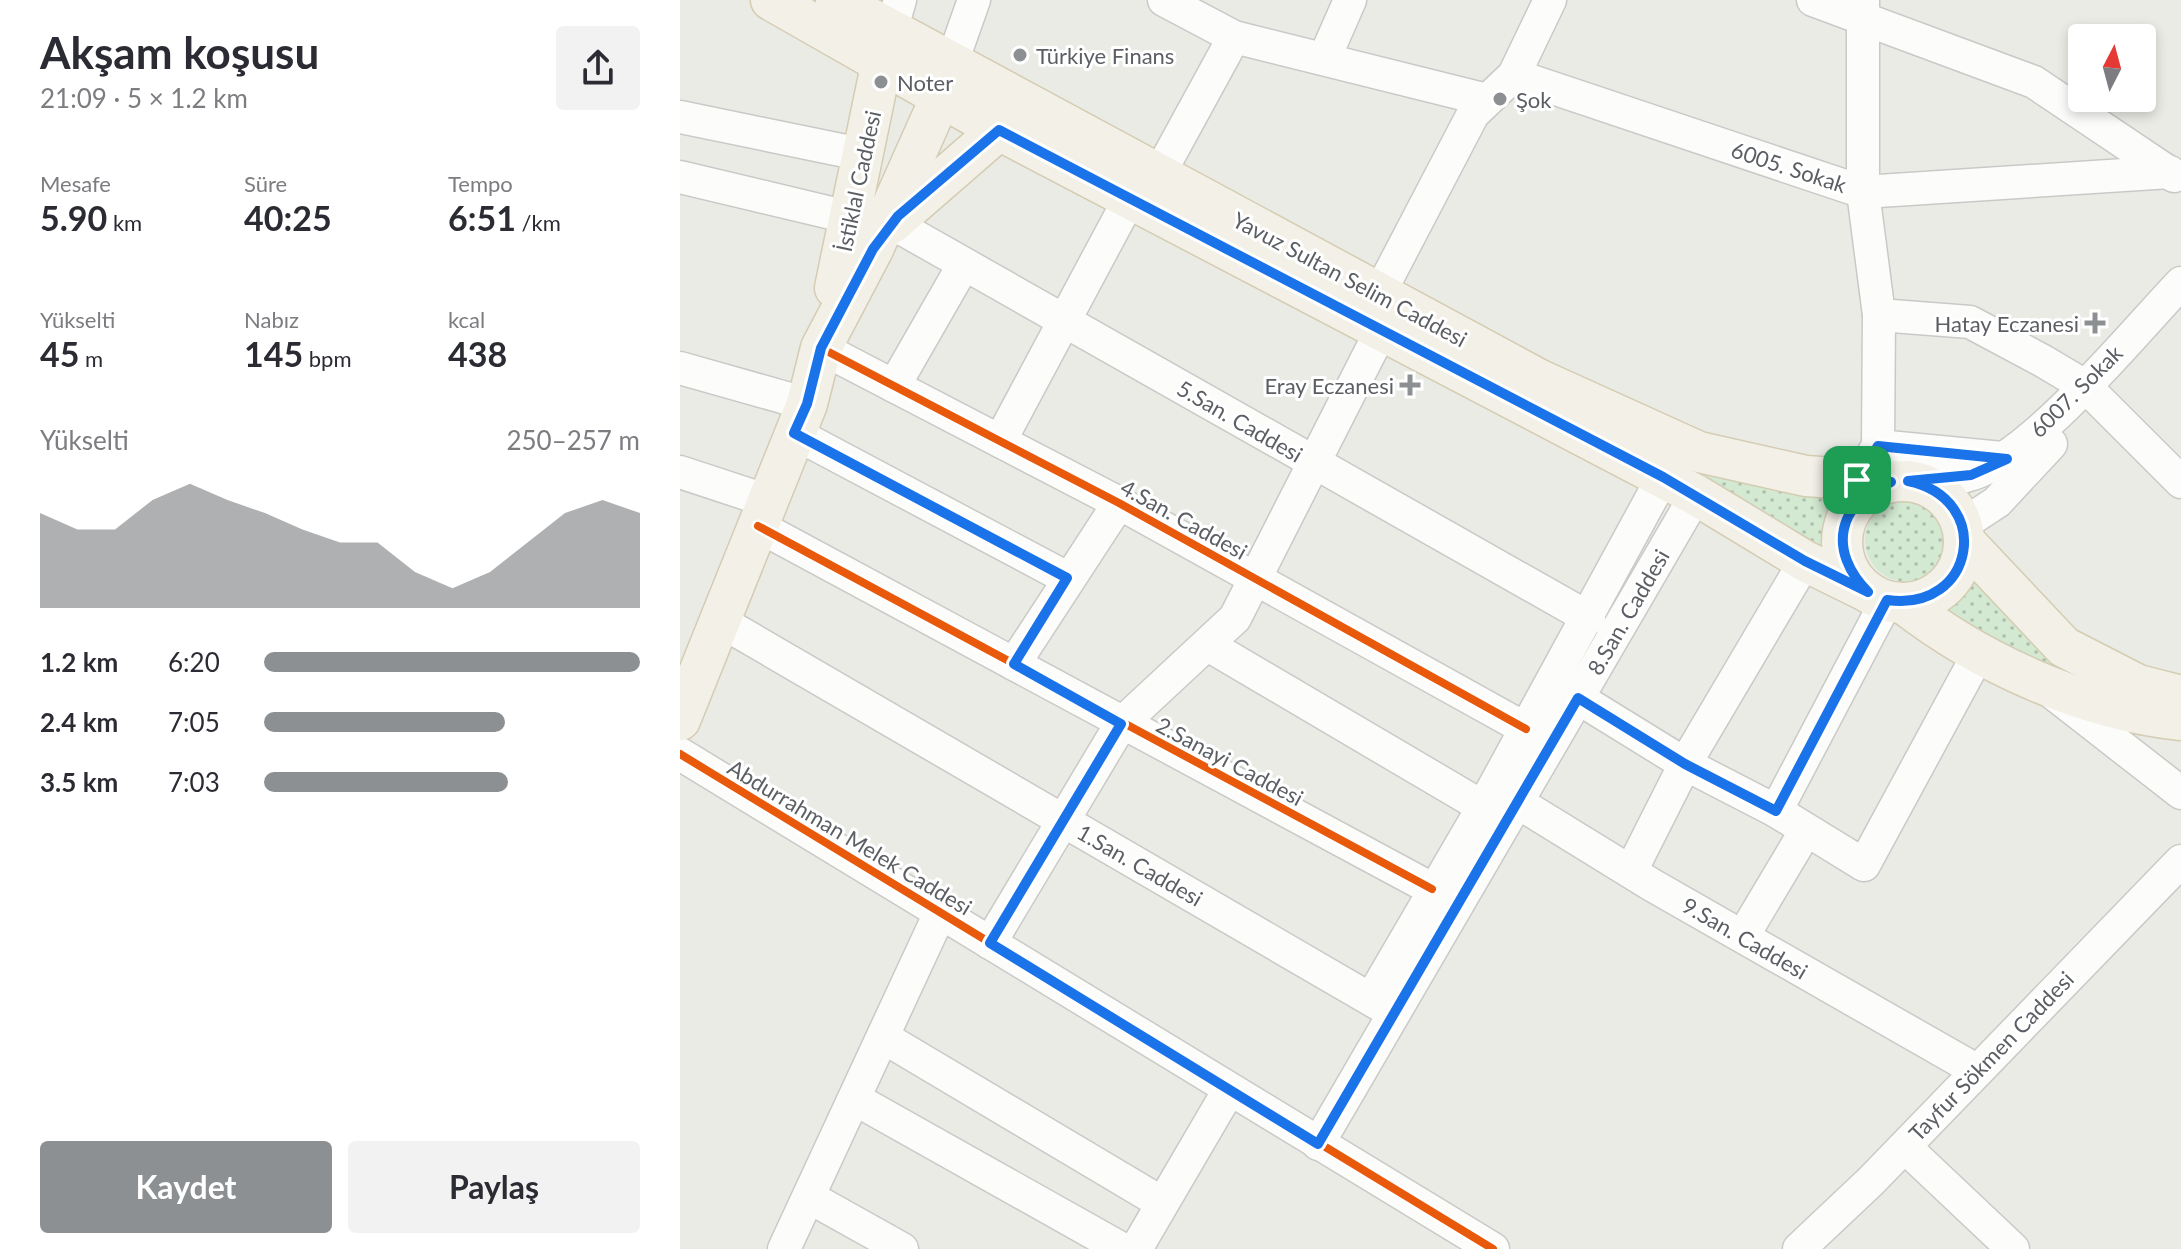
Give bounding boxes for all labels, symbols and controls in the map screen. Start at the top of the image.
north arrow [2068,24,2156,112]
map controls [2068,24,2156,112]
text: Akşam koşusu [40,26,319,78]
button: share [556,26,640,110]
place label: Türkiye Finans [1036,42,1174,69]
marker: Türkiye Finans [1011,46,1029,64]
place label: Noter [897,69,953,96]
marker: Noter [872,73,890,91]
text: 21:09 · 5 × 1.2 km [40,82,248,114]
place label: Şok [1516,86,1552,113]
marker: Şok [1491,90,1509,108]
street label: İstiklal Caddesi [830,108,886,254]
street label: 6005. Sokak [1728,136,1851,199]
text: Mesafe [40,170,111,197]
text: Süre [244,170,287,197]
text: Tempo [448,170,513,197]
text: 5.90 [40,197,107,238]
text: 40:25 [244,197,332,238]
text: 6:51 [448,197,516,238]
street label: Yavuz Sultan Selim Caddesi [1228,206,1472,352]
text: km [107,209,142,236]
text: /km [516,209,561,236]
text: Yükselti [40,306,115,333]
text: Nabız [244,306,299,333]
text: kcal [448,306,485,333]
place label: Hatay Eczanesi [1934,310,2079,337]
marker: Hatay Eczanesi [2086,314,2104,332]
text: 45 [40,333,79,374]
text: 145 [244,333,303,374]
text: 438 [448,333,507,374]
street label: 6007. Sokak [2024,339,2128,443]
text: m [79,345,103,372]
text: bpm [303,345,352,372]
place label: Eray Eczanesi [1264,372,1394,399]
street label: 5.San. Caddesi [1172,374,1308,468]
marker: Eray Eczanesi [1401,376,1419,394]
text: Yükselti [40,424,129,456]
text: 250–257 m [506,424,640,456]
pin [1823,446,1891,514]
icon: arrive [1835,458,1879,502]
street label: 4.San. Caddesi [1116,473,1252,565]
street label: 8.San. Caddesi [1581,544,1675,680]
text: 1.2 km [40,646,118,678]
text: 6:20 [168,646,220,678]
text: 2.4 km [40,706,118,738]
text: 7:05 [168,706,220,738]
street label: 2.Sanayi Caddesi [1152,711,1308,811]
street label: Abdurrahman Melek Caddesi [723,753,977,921]
text: 3.5 km [40,766,118,798]
text: 7:03 [168,766,220,798]
street label: 1.San. Caddesi [1072,818,1208,912]
street label: 9.San. Caddesi [1677,891,1813,985]
street label: Tayfur Sökmen Caddesi [1903,966,2079,1146]
button: Kaydet [40,1141,332,1233]
button: Paylaş [348,1141,640,1233]

